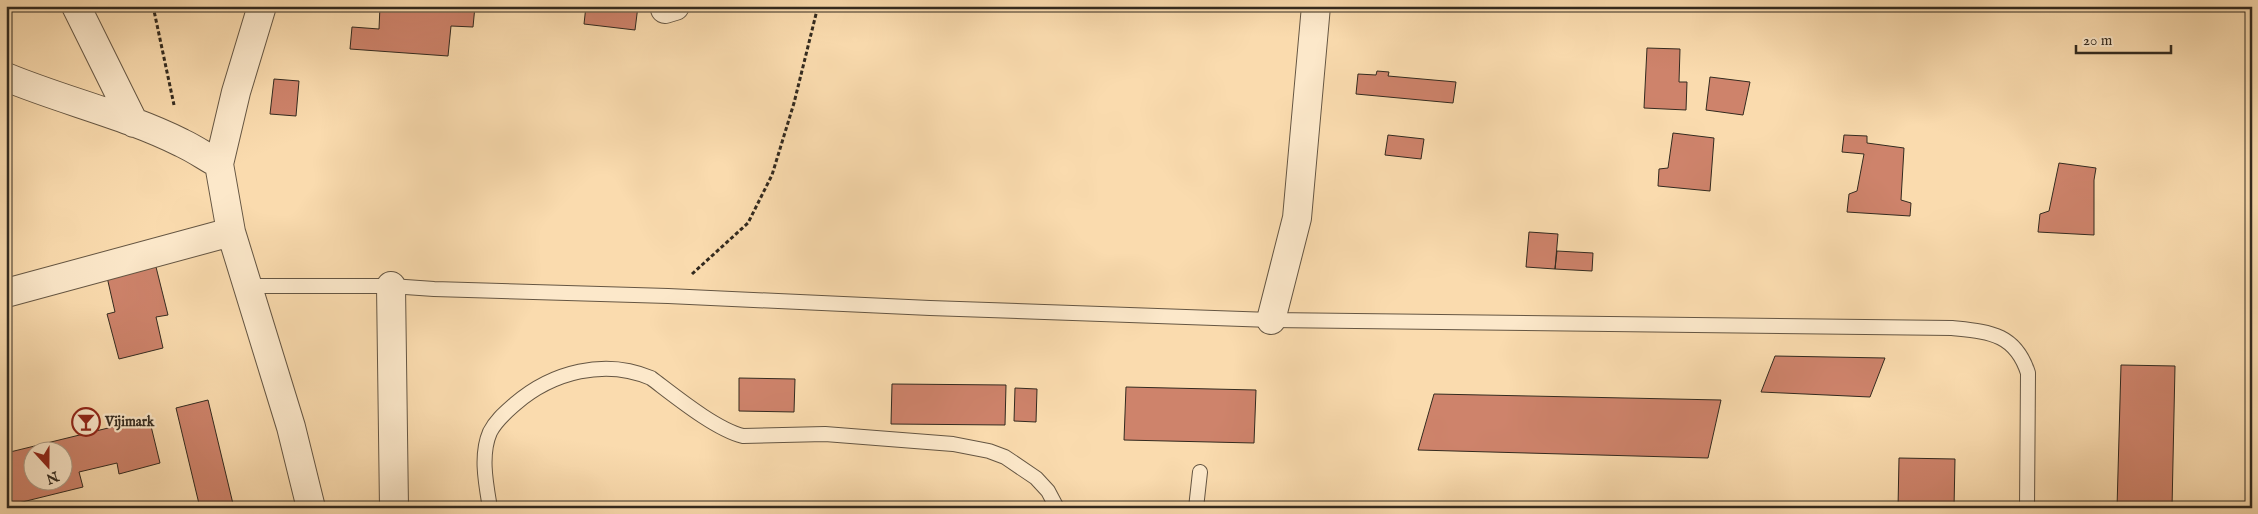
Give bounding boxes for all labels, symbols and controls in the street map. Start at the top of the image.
scale bar [2076,22,2170,54]
text: 20 m [2083,31,2113,50]
bar icon: Vijimark [71,407,101,437]
place label: Vijimark [104,413,155,431]
north arrow [22,442,72,492]
text: N [43,466,62,488]

